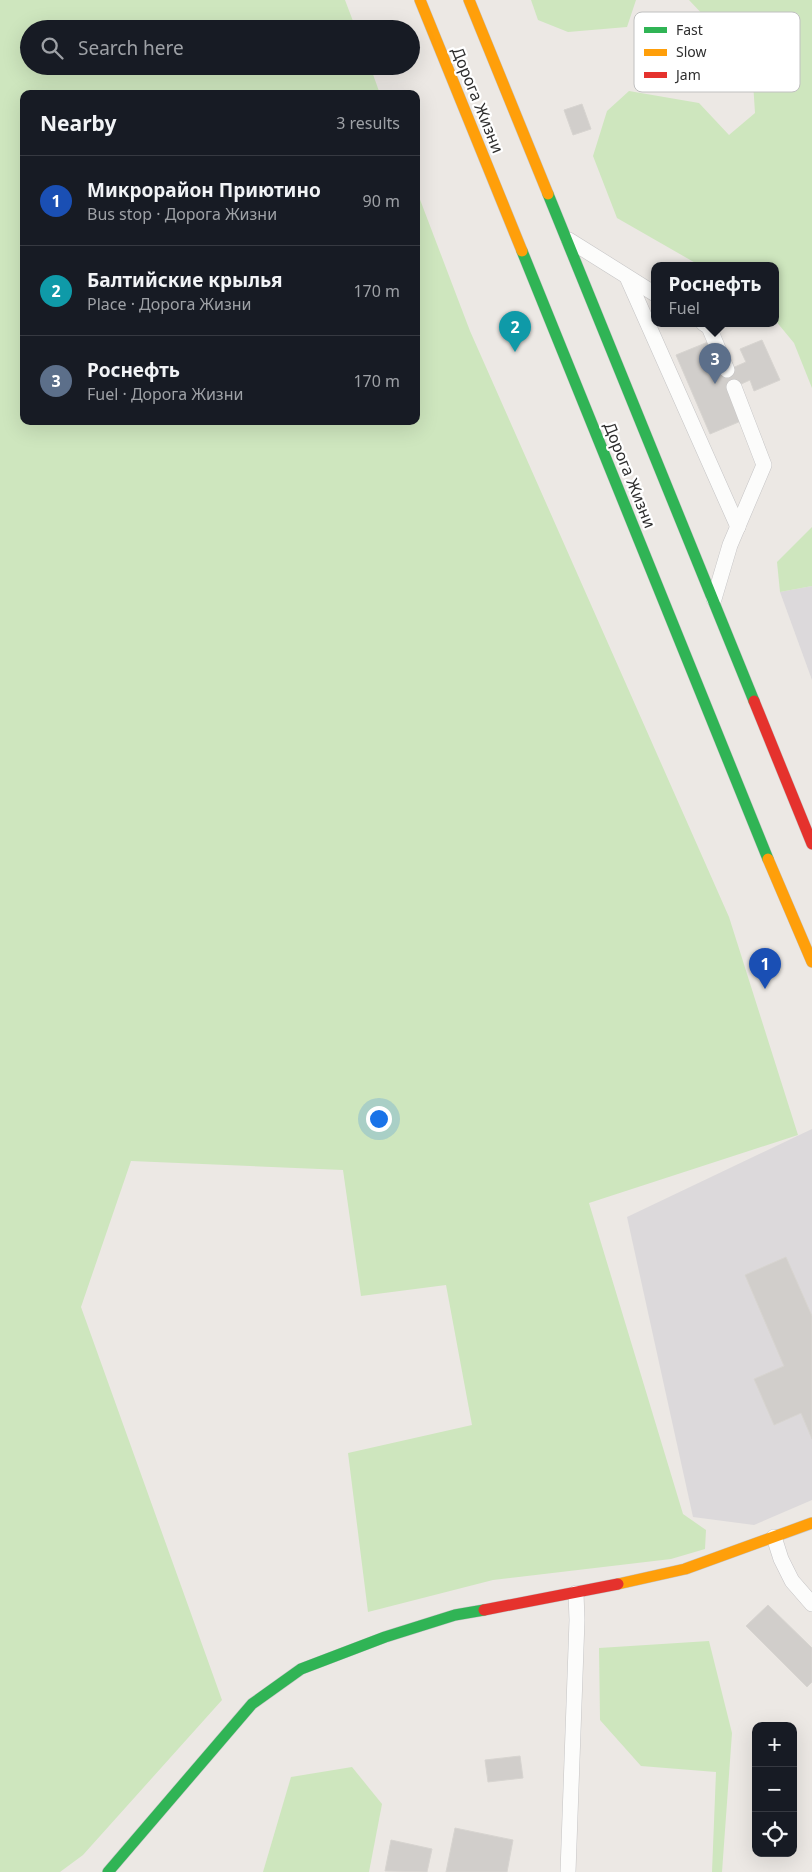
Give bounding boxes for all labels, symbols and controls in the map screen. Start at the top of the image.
legend [634,12,800,92]
search box [20,20,420,75]
text: Fast [676,20,703,39]
icon: search [38,34,66,62]
text: Search here [78,35,184,61]
text: Slow [676,42,707,61]
street label: Дорога Жизни [447,44,509,156]
text: Jam [674,65,701,84]
text: Nearby [40,109,116,137]
text: 3 results [336,112,400,134]
text: Микрорайон Приютино [87,177,321,203]
text: 1 [51,190,61,212]
text: 90 m [363,190,400,212]
text: Bus stop · Дорога Жизни [87,203,277,225]
popup [651,262,779,327]
text: Балтийские крылья [87,267,282,293]
text: Роснефть [669,271,762,297]
text: 2 [51,280,61,302]
text: 170 m [353,280,400,302]
text: Place · Дорога Жизни [87,293,252,315]
text: Fuel [669,297,700,319]
pin: 2 [499,311,531,352]
pin: 3 [699,343,731,384]
text: Роснефть [87,357,180,383]
text: 3 [51,370,61,392]
text: 170 m [353,370,400,392]
text: Fuel · Дорога Жизни [87,383,243,405]
street label: Дорога Жизни [599,419,661,531]
pin: 1 [749,948,781,989]
your location [366,1106,392,1132]
map controls [752,1722,797,1857]
button: + [752,1722,797,1767]
button: − [752,1767,797,1812]
button: locate [752,1812,797,1857]

